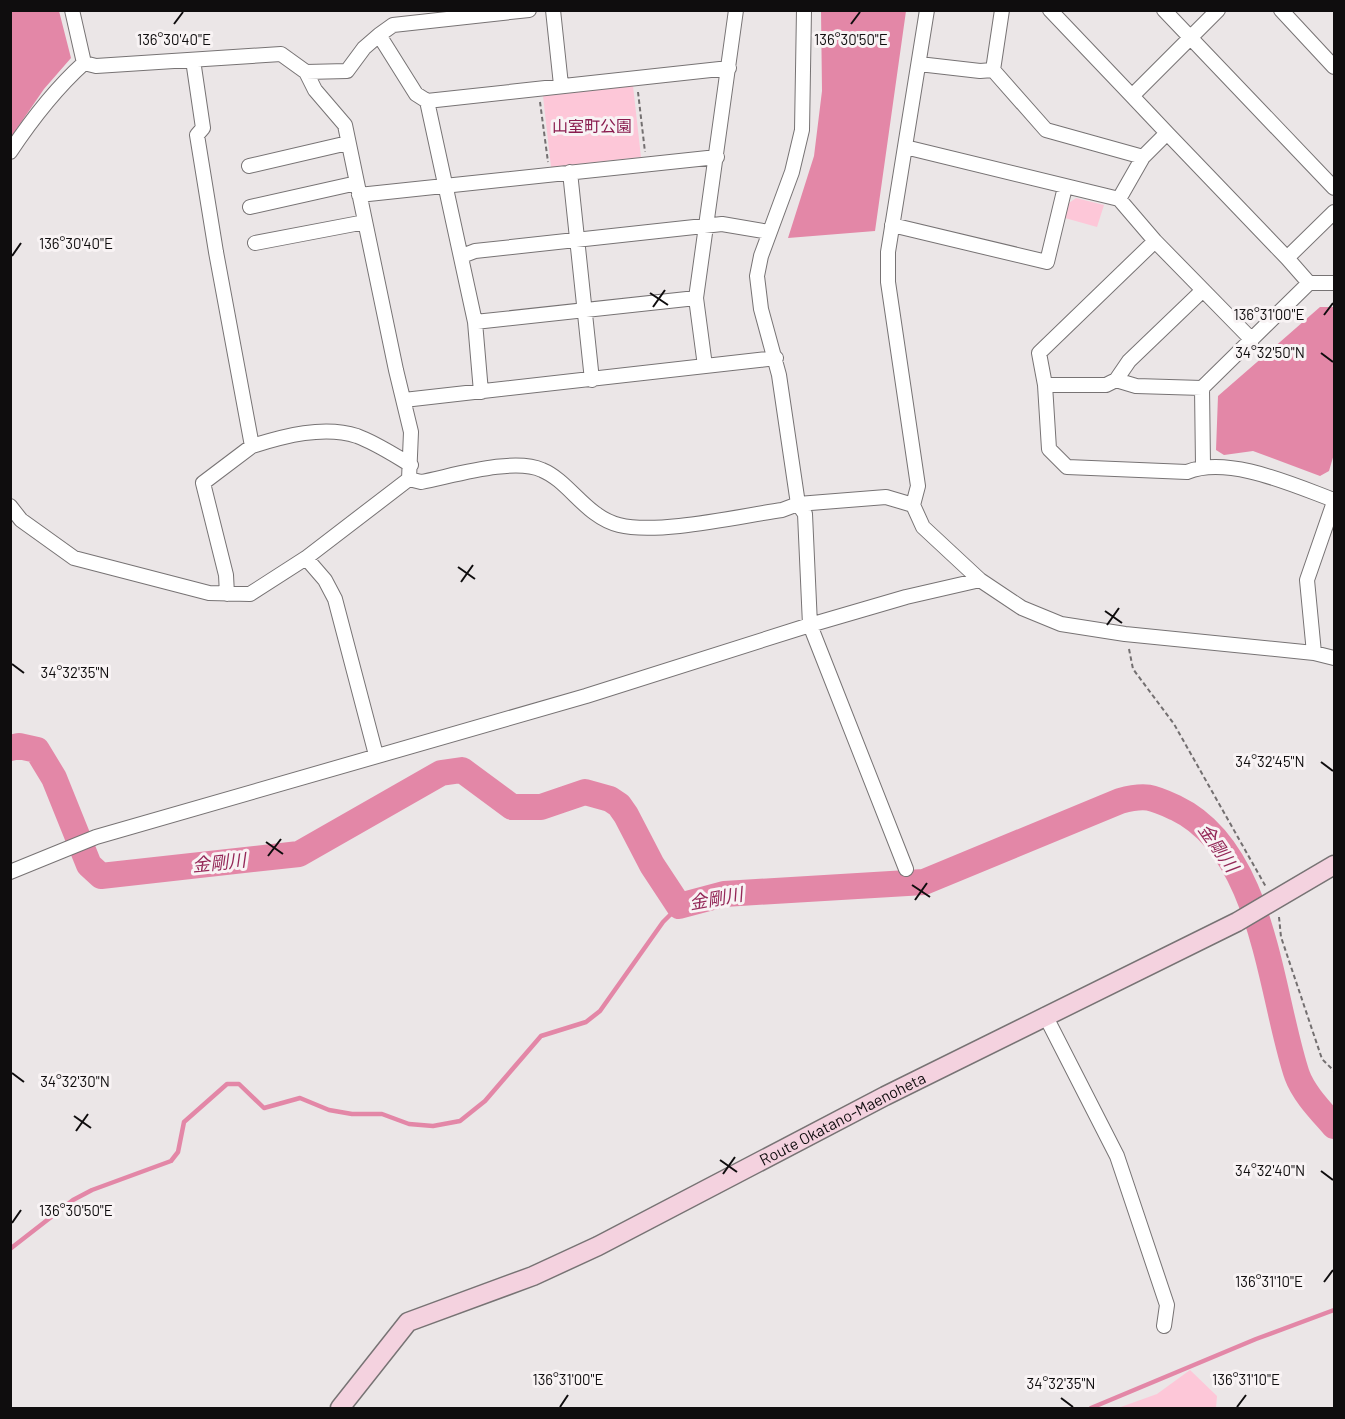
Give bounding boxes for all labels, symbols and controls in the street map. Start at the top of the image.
text: 136°30'40"E [137,30,211,48]
text: 136°30'50"E [814,30,888,48]
park label: 山室町公園 [552,116,632,135]
text: 136°30'40"E [39,234,113,252]
text: 136°31'00"E [1233,305,1305,323]
text: 34°32'50"N [1235,343,1305,361]
text: 34°32'35"N [41,663,109,681]
text: 34°32'45"N [1235,752,1305,770]
water label: 金剛川 [1194,819,1244,877]
water label: 金剛川 [191,848,249,876]
water label: 金剛川 [687,882,746,914]
street label: Route Okatano-Maenoheta [756,1068,928,1169]
text: 34°32'30"N [40,1072,110,1090]
text: 34°32'40"N [1235,1161,1305,1179]
text: 136°30'50"E [39,1201,113,1219]
text: 136°31'10"E [1235,1272,1303,1290]
text: 136°31'00"E [532,1370,604,1388]
text: 136°31'10"E [1212,1370,1280,1388]
text: 34°32'35"N [1027,1374,1095,1392]

